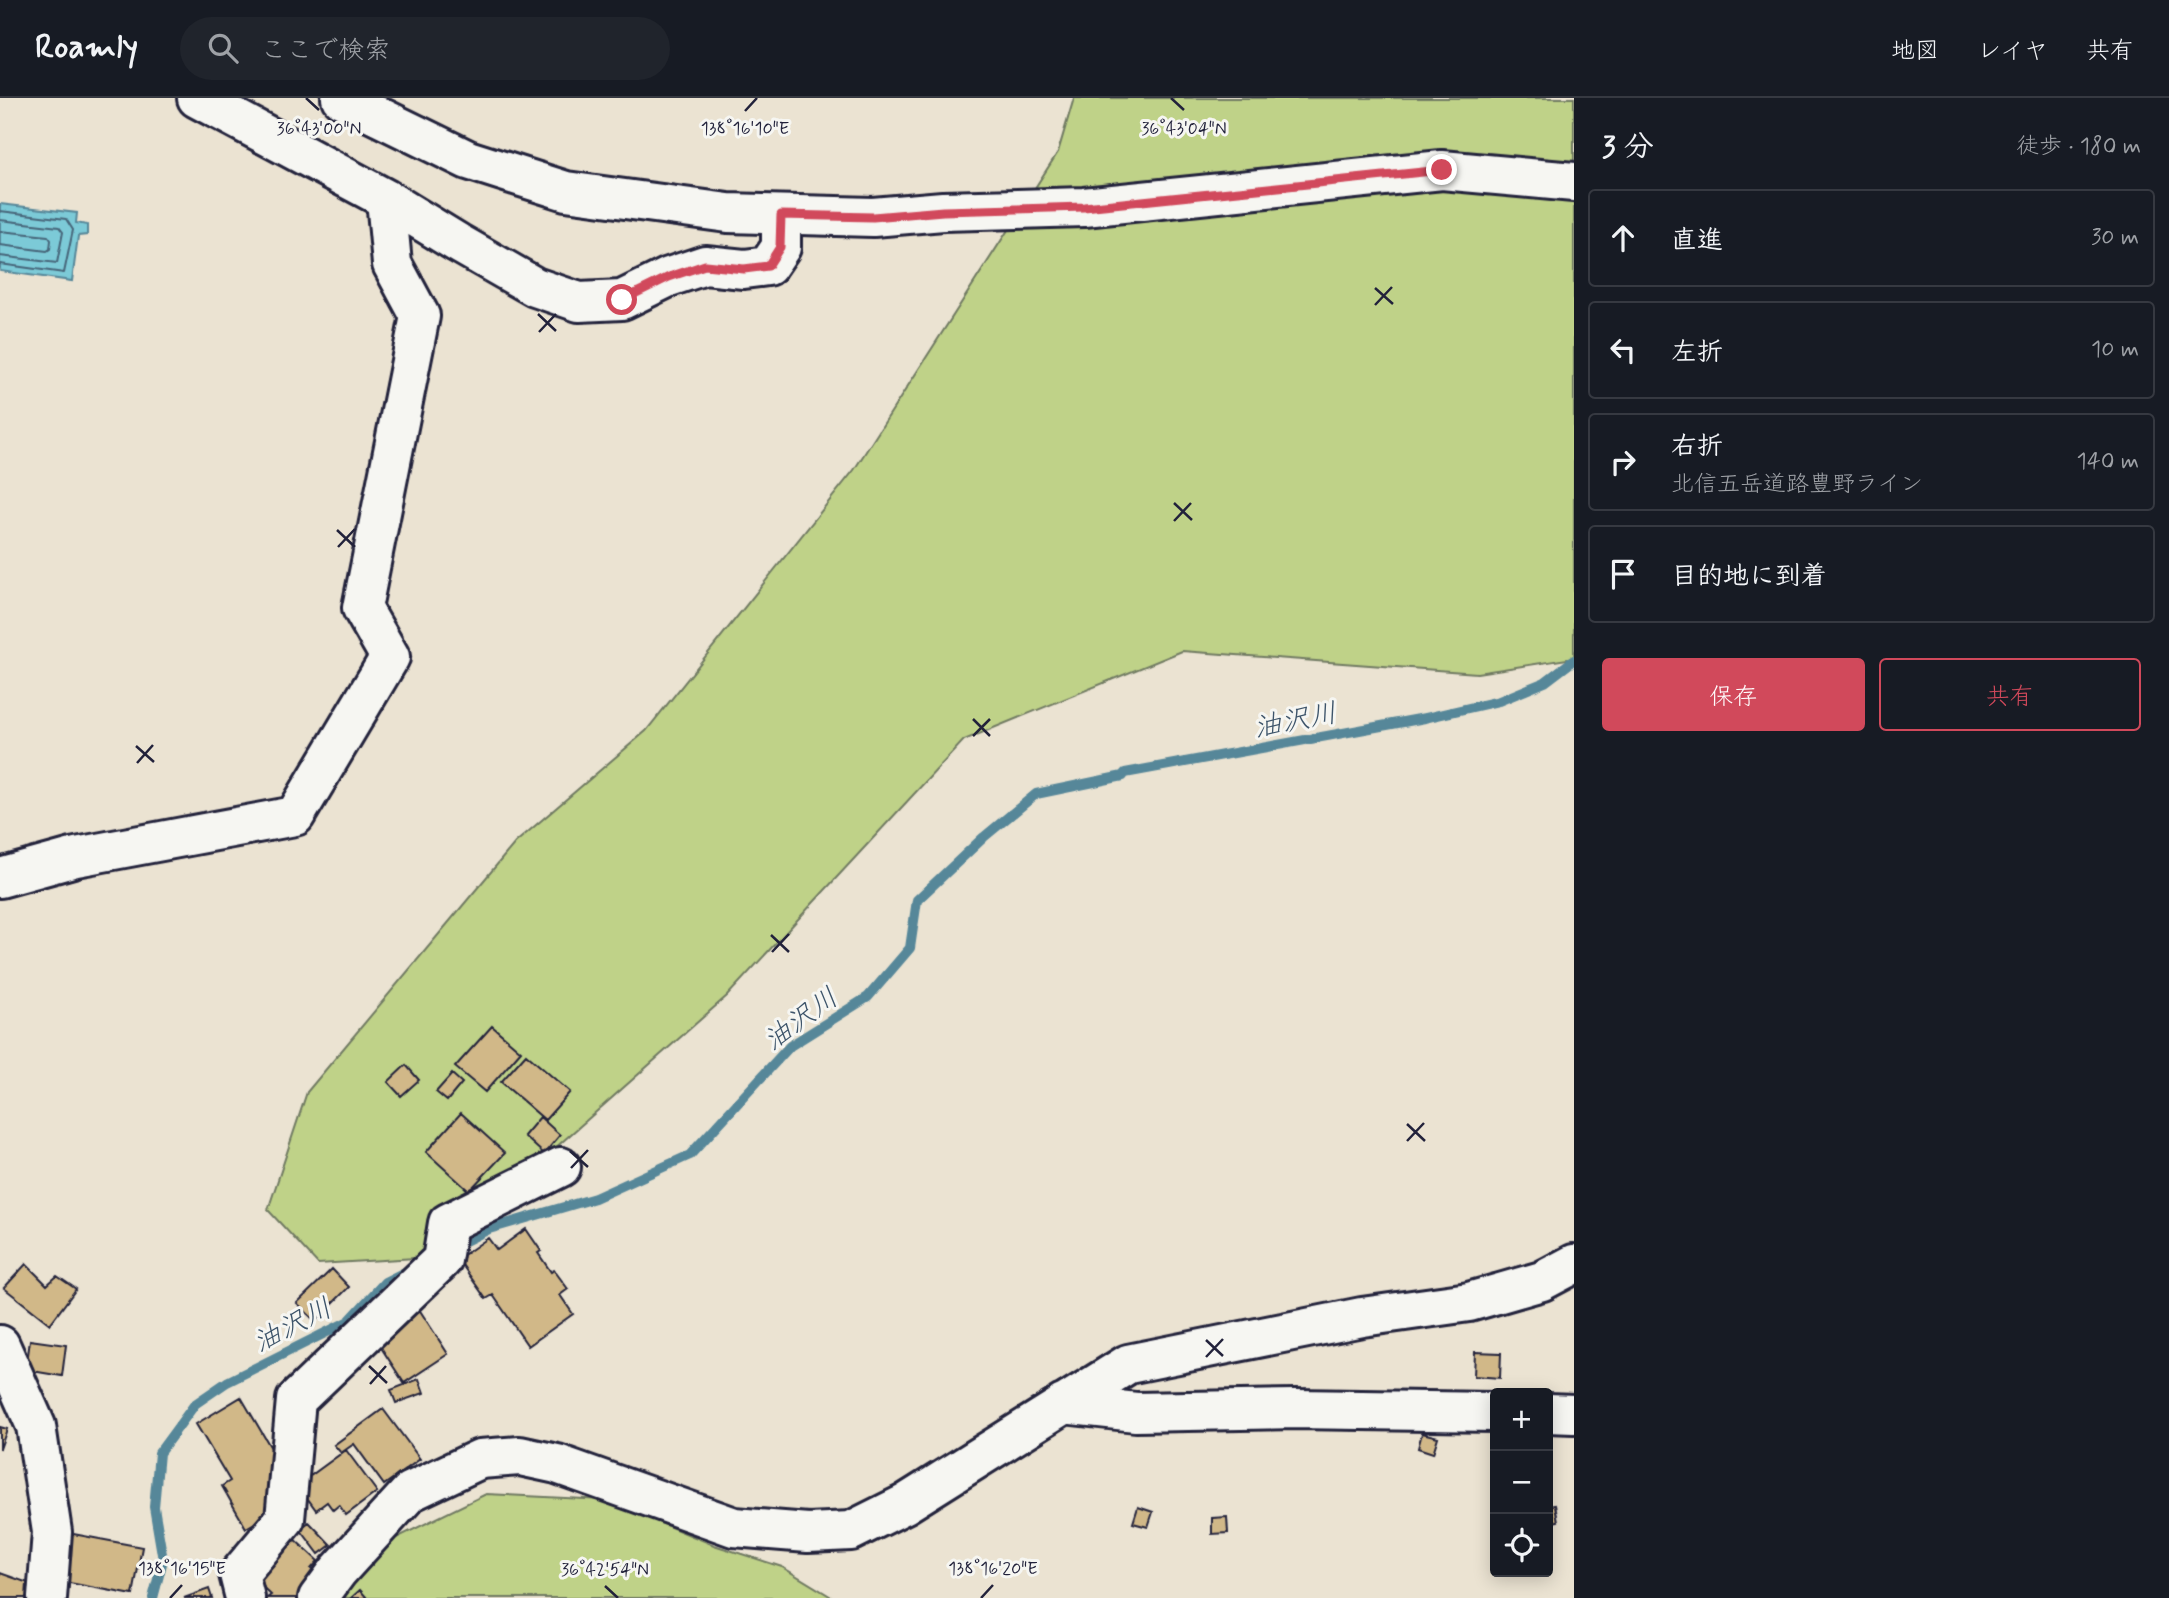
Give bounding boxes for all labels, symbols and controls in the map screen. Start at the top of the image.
search box [180,17,670,80]
text: Roamly [35,26,138,70]
icon: search [204,29,242,67]
text: ここで検索 [260,34,390,68]
text: 地図 [1891,36,1939,67]
text: レイヤ [1977,36,2048,67]
text: 共有 [2086,36,2134,67]
text: 36°43'00"N [277,117,361,141]
text: 138°16'10"E [701,117,789,141]
text: 36°43'04"N [1141,117,1227,141]
text: 3 分 [1602,128,1654,167]
text: 徒歩 · 180 m [2016,132,2141,162]
route end [1426,154,1457,185]
icon: ahead [1604,219,1642,257]
text: 30 m [2091,223,2139,253]
text: 直進 [1671,224,1723,258]
route start [606,284,637,315]
icon: left [1604,331,1642,369]
text: 10 m [2091,335,2139,365]
text: 左折 [1671,336,1723,370]
text: 右折 [1671,430,1723,464]
icon: right [1604,443,1642,481]
text: 140 m [2076,447,2139,477]
text: 北信五岳道路豊野ライン [1671,470,1923,500]
icon: arrive [1604,555,1642,593]
text: 目的地に到着 [1671,560,1827,594]
button: 保存 [1602,658,1865,731]
button: 共有 [1879,658,2141,731]
water label: 油沢川 [1251,695,1340,748]
water label: 油沢川 [757,980,846,1060]
water label: 油沢川 [247,1291,339,1362]
map controls [1490,1388,1553,1577]
button: + [1490,1388,1553,1451]
button: − [1490,1451,1553,1514]
button: locate [1490,1514,1553,1577]
text: 138°16'15"E [138,1557,226,1581]
text: 138°16'20"E [948,1557,1038,1581]
text: 36°42'54"N [561,1558,649,1582]

